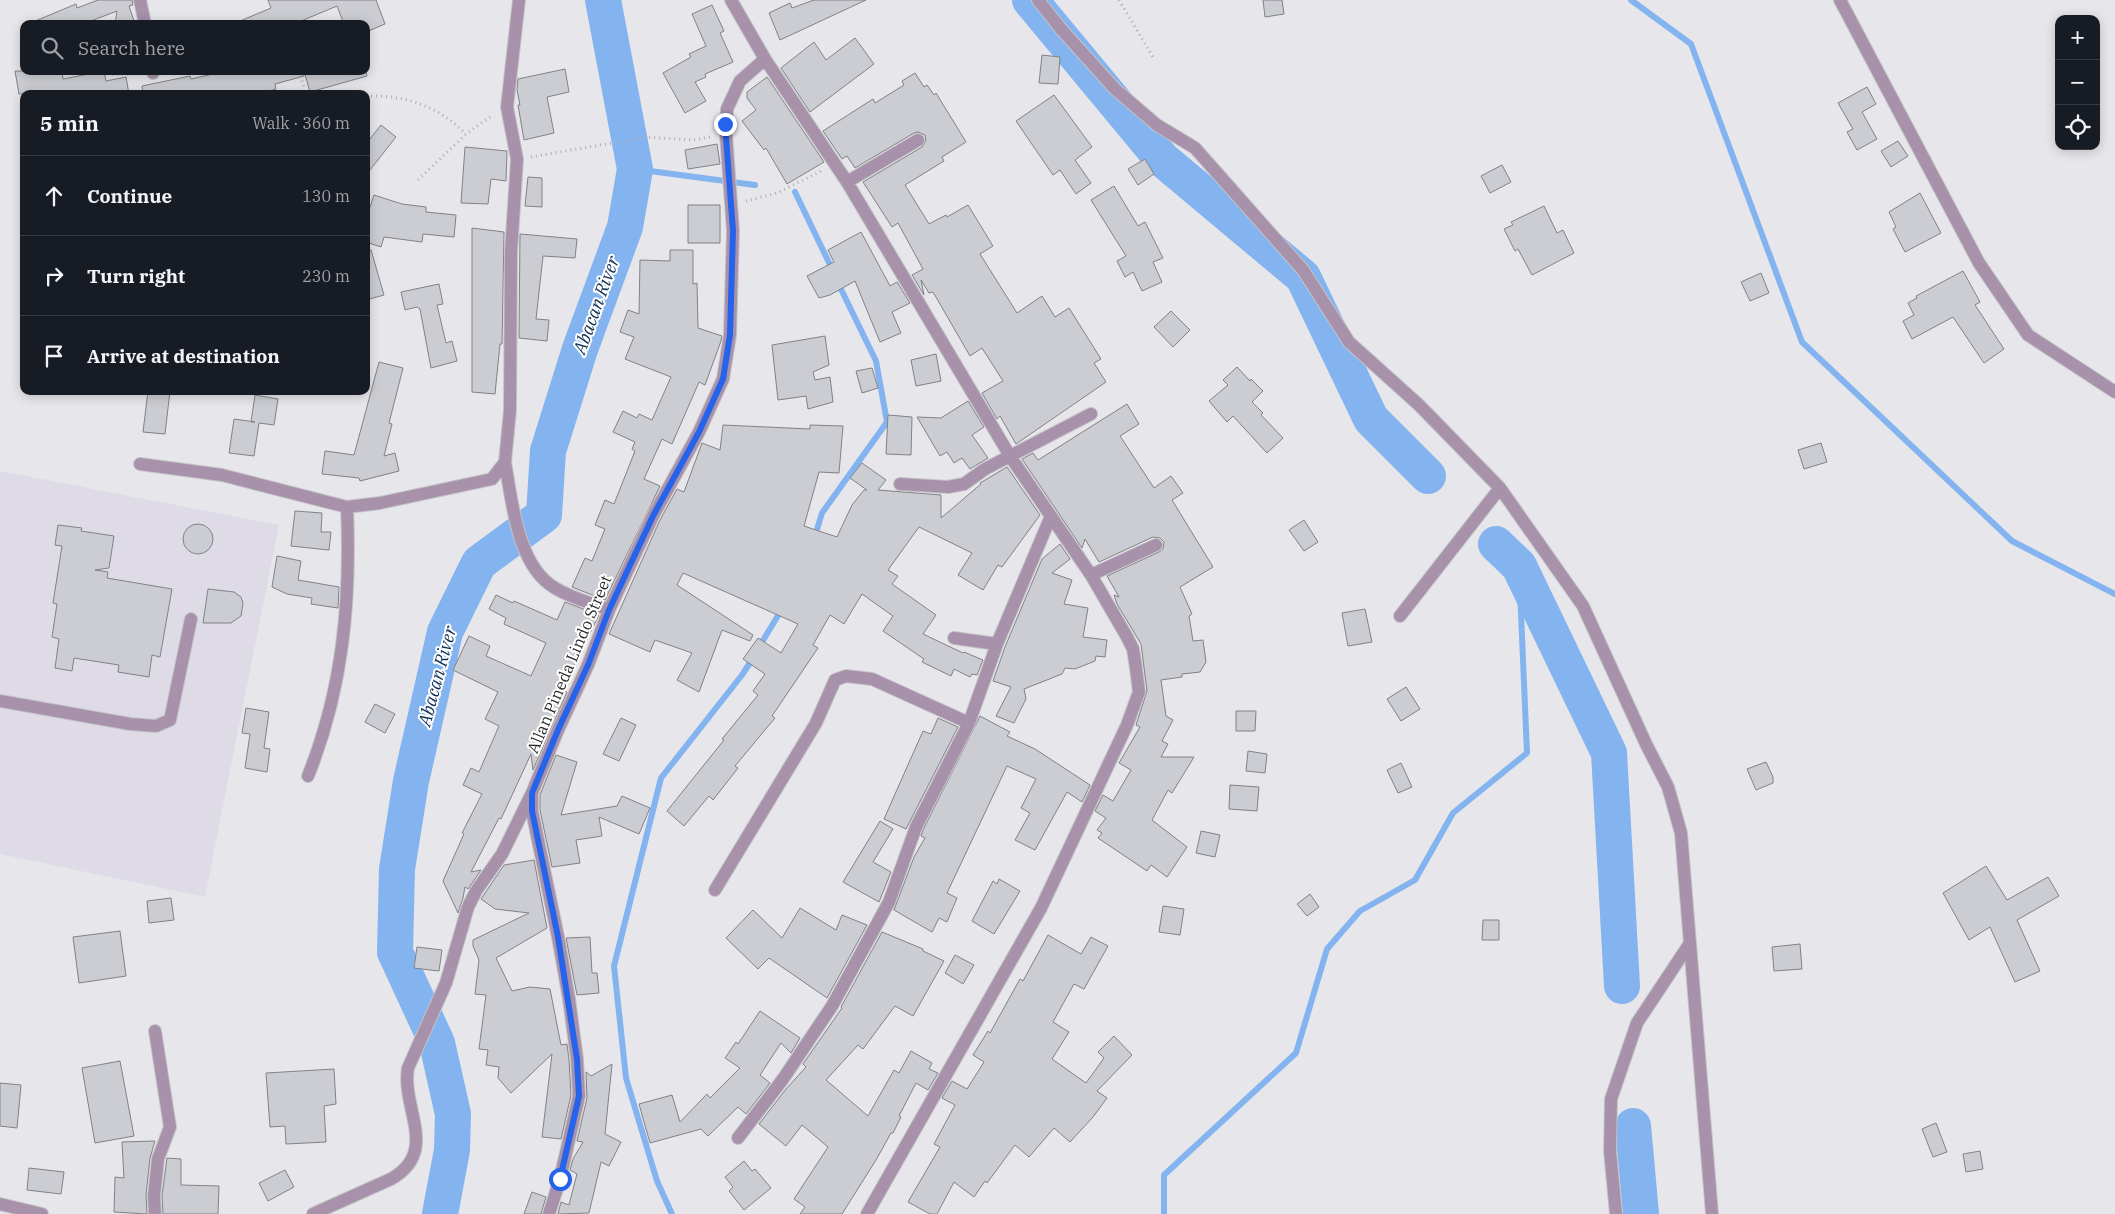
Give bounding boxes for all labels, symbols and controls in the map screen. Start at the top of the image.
map controls [2055,15,2100,150]
button: + [2055,15,2100,60]
search box [20,20,370,75]
icon: search [38,34,66,62]
text: Search here [78,36,185,60]
button: − [2055,60,2100,105]
button: locate [2055,105,2100,150]
text: 5 min [40,109,99,137]
text: Walk · 360 m [252,113,350,133]
route end [714,113,737,136]
icon: ahead [40,182,68,210]
text: Continue [87,184,172,208]
text: 130 m [302,186,350,206]
water label: Abacan River [567,252,625,358]
icon: right [40,262,68,290]
text: Turn right [87,264,185,288]
text: 230 m [302,266,350,286]
icon: arrive [40,342,68,370]
text: Arrive at destination [87,344,280,368]
street label: Allan Pineda Lindo Street [522,572,616,756]
water label: Abacan River [412,622,462,729]
route start [549,1168,572,1191]

